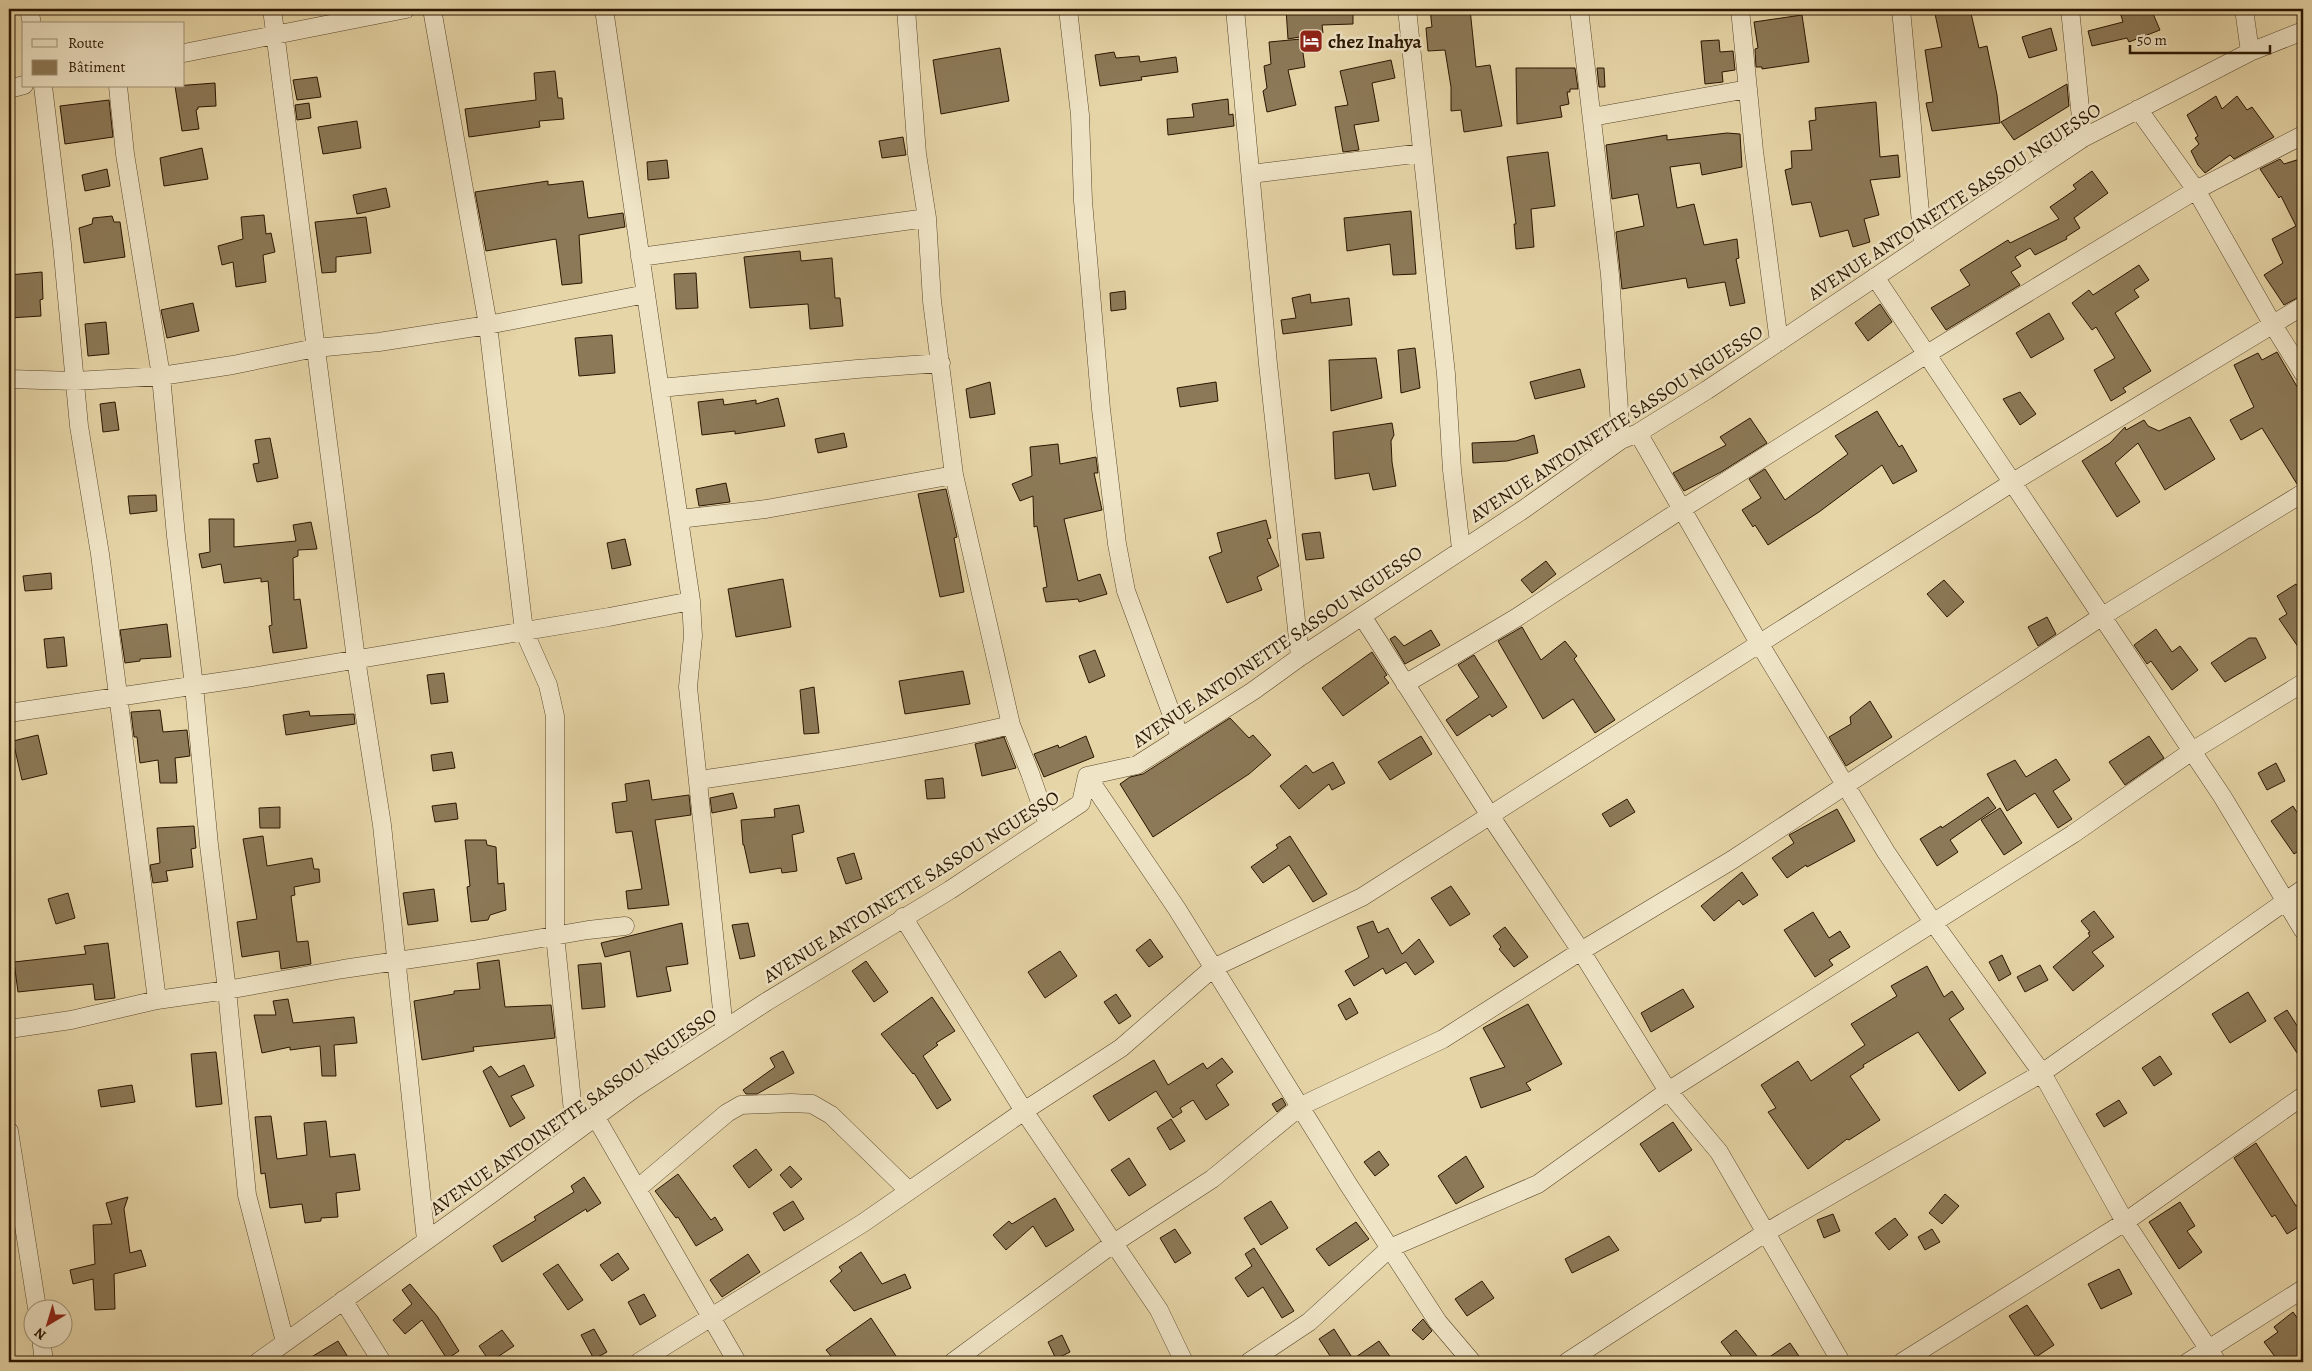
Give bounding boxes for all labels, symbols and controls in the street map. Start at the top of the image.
legend [22,22,185,88]
scale bar [2130,22,2270,54]
hotel icon: chez Inahya [1298,28,1324,54]
place label: chez Inahya [1328,29,1422,55]
text: 50 m [2137,30,2167,50]
text: Route [68,33,104,53]
text: Bâtiment [68,57,126,77]
street label: AVENUE ANTOINETTE SASSOU NGUESSO [1802,97,2106,307]
street label: AVENUE ANTOINETTE SASSOU NGUESSO [1464,319,1768,529]
street label: AVENUE ANTOINETTE SASSOU NGUESSO [1126,540,1428,755]
street label: AVENUE ANTOINETTE SASSOU NGUESSO [757,784,1065,990]
street label: AVENUE ANTOINETTE SASSOU NGUESSO [424,1002,722,1222]
north arrow [22,1298,72,1348]
text: N [30,1323,50,1344]

